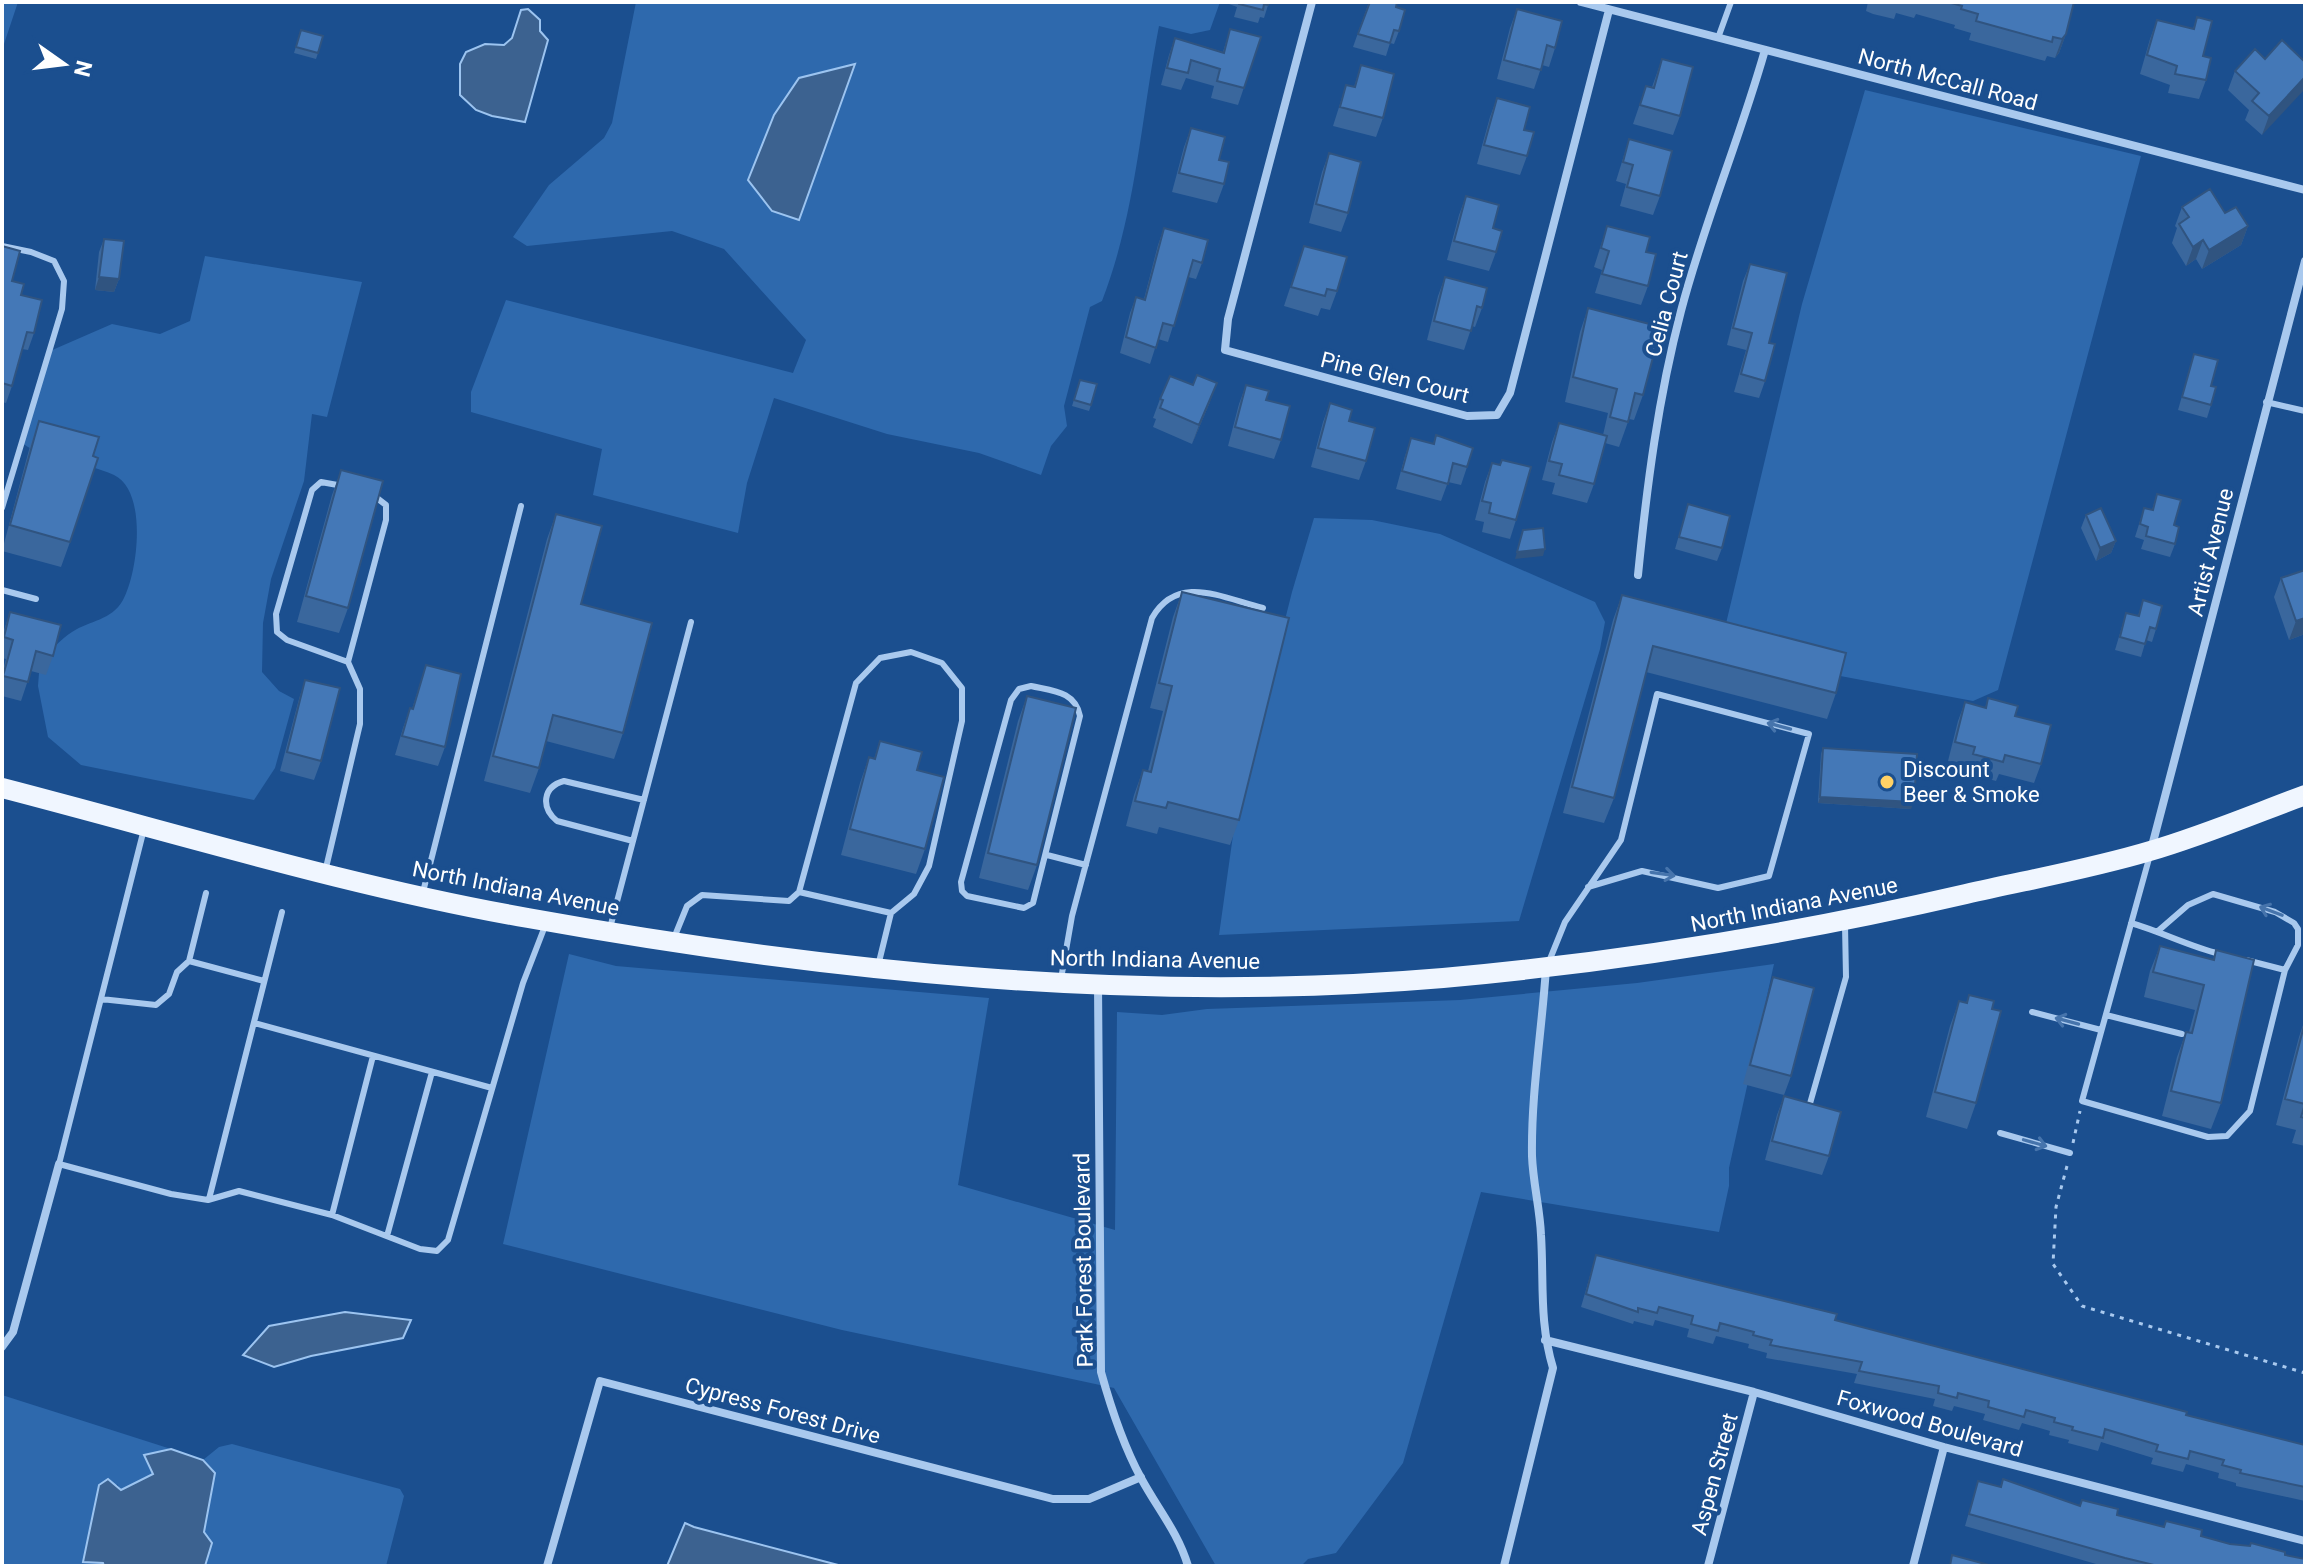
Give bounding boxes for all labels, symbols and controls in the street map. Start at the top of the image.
north arrow [24,24,104,104]
street label: North McCall Road [1855,44,2040,115]
text: N [69,58,97,79]
street label: Celia Court [1640,249,1693,360]
street label: Pine Glen Court [1318,347,1472,408]
street label: Artist Avenue [2183,486,2238,619]
one-way arrow [1766,718,1792,733]
place label: Discount Beer & Smoke [1903,757,2040,807]
marker: Discount Beer & Smoke [1878,773,1896,791]
street label: North Indiana Avenue [410,856,622,921]
one-way arrow [1650,867,1675,882]
street label: North Indiana Avenue [1688,872,1900,937]
one-way arrow [2259,903,2284,917]
street label: North Indiana Avenue [1050,945,1260,974]
one-way arrow [2054,1013,2080,1028]
one-way arrow [2022,1136,2048,1151]
street label: Park Forest Boulevard [1069,1153,1098,1367]
street label: Cypress Forest Drive [683,1372,883,1449]
street label: Foxwood Boulevard [1834,1385,2026,1462]
street label: Aspen Street [1686,1410,1743,1538]

